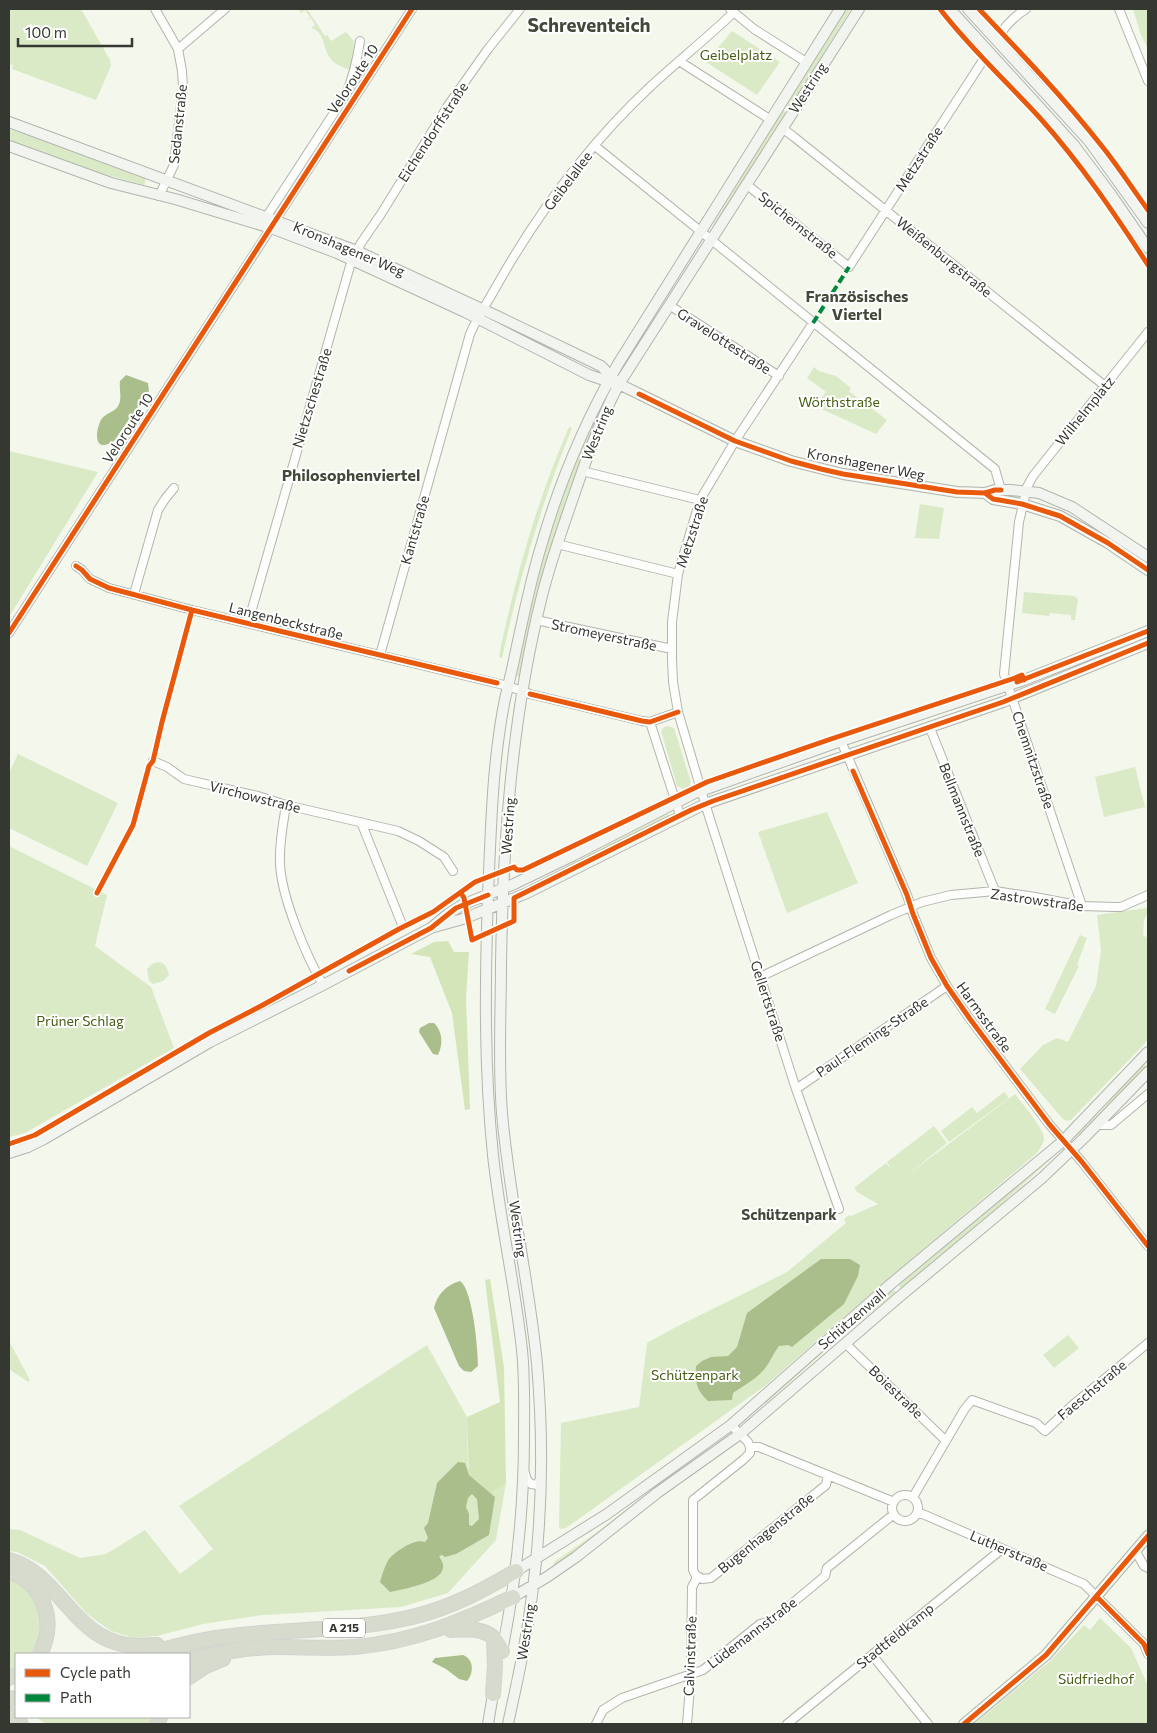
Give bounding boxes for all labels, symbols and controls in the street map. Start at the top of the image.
district label: Schreventeich [527,13,651,36]
scale bar [18,15,131,47]
text: 100 m [25,23,67,41]
street label: Veloroute 10 [324,40,382,117]
park label: Geibelplatz [700,46,772,63]
street label: Westring [785,59,831,116]
street label: Eichendorffstraße [394,79,471,185]
street label: Sedanstraße [165,83,190,164]
street label: Metzstraße [891,123,946,194]
street label: Geibelallee [540,148,595,214]
street label: Spichernstraße [755,188,841,262]
street label: Weißenburgstraße [893,213,996,300]
street label: Kronshagener Weg [291,217,408,280]
district label: Französisches Viertel [805,286,909,323]
street label: Gravelottestraße [674,304,774,377]
street label: Nietzschestraße [288,346,335,450]
street label: Wilhelmplatz [1051,372,1118,449]
street label: Veloroute 10 [99,389,157,466]
park label: Wörthstraße [798,393,880,410]
street label: Westring [578,403,615,463]
street label: Kronshagener Weg [806,444,927,483]
district label: Philosophenviertel [282,465,420,484]
street label: Kantstraße [397,493,433,566]
street label: Metzstraße [672,494,711,570]
street label: Langenbeckstraße [227,598,345,643]
street label: Stromeyerstraße [550,615,658,654]
street label: Chemnitzstraße [1009,709,1058,811]
street label: Bellmannstraße [936,760,989,859]
street label: Virchowstraße [208,777,303,816]
street label: Westring [497,796,518,855]
street label: Zastrowstraße [989,885,1085,914]
street label: Gellertstraße [747,958,790,1044]
street label: Harmsstraße [953,978,1016,1055]
street label: Paul-Fleming-Straße [812,993,931,1080]
park label: Prüner Schlag [36,1012,124,1029]
street label: Westring [506,1199,531,1259]
district label: Schützenpark [741,1205,837,1223]
street label: Schützenwall [814,1285,889,1353]
street label: Faeschstraße [1054,1356,1130,1423]
street label: Boiestraße [866,1362,927,1422]
park label: Schützenpark [651,1366,739,1383]
street label: Bugenhagenstraße [714,1489,817,1577]
street label: Lutherstraße [968,1526,1051,1575]
street label: Lüdemannstraße [704,1593,800,1672]
street label: Stadtfeldkamp [853,1599,937,1672]
street label: Westring [513,1602,538,1662]
street label: Calvinstraße [680,1616,699,1696]
road number: A 215 [323,1619,365,1638]
legend [15,1653,190,1718]
text: Cycle path [60,1663,131,1681]
park label: Südfriedhof [1058,1670,1135,1687]
text: Path [60,1688,92,1706]

